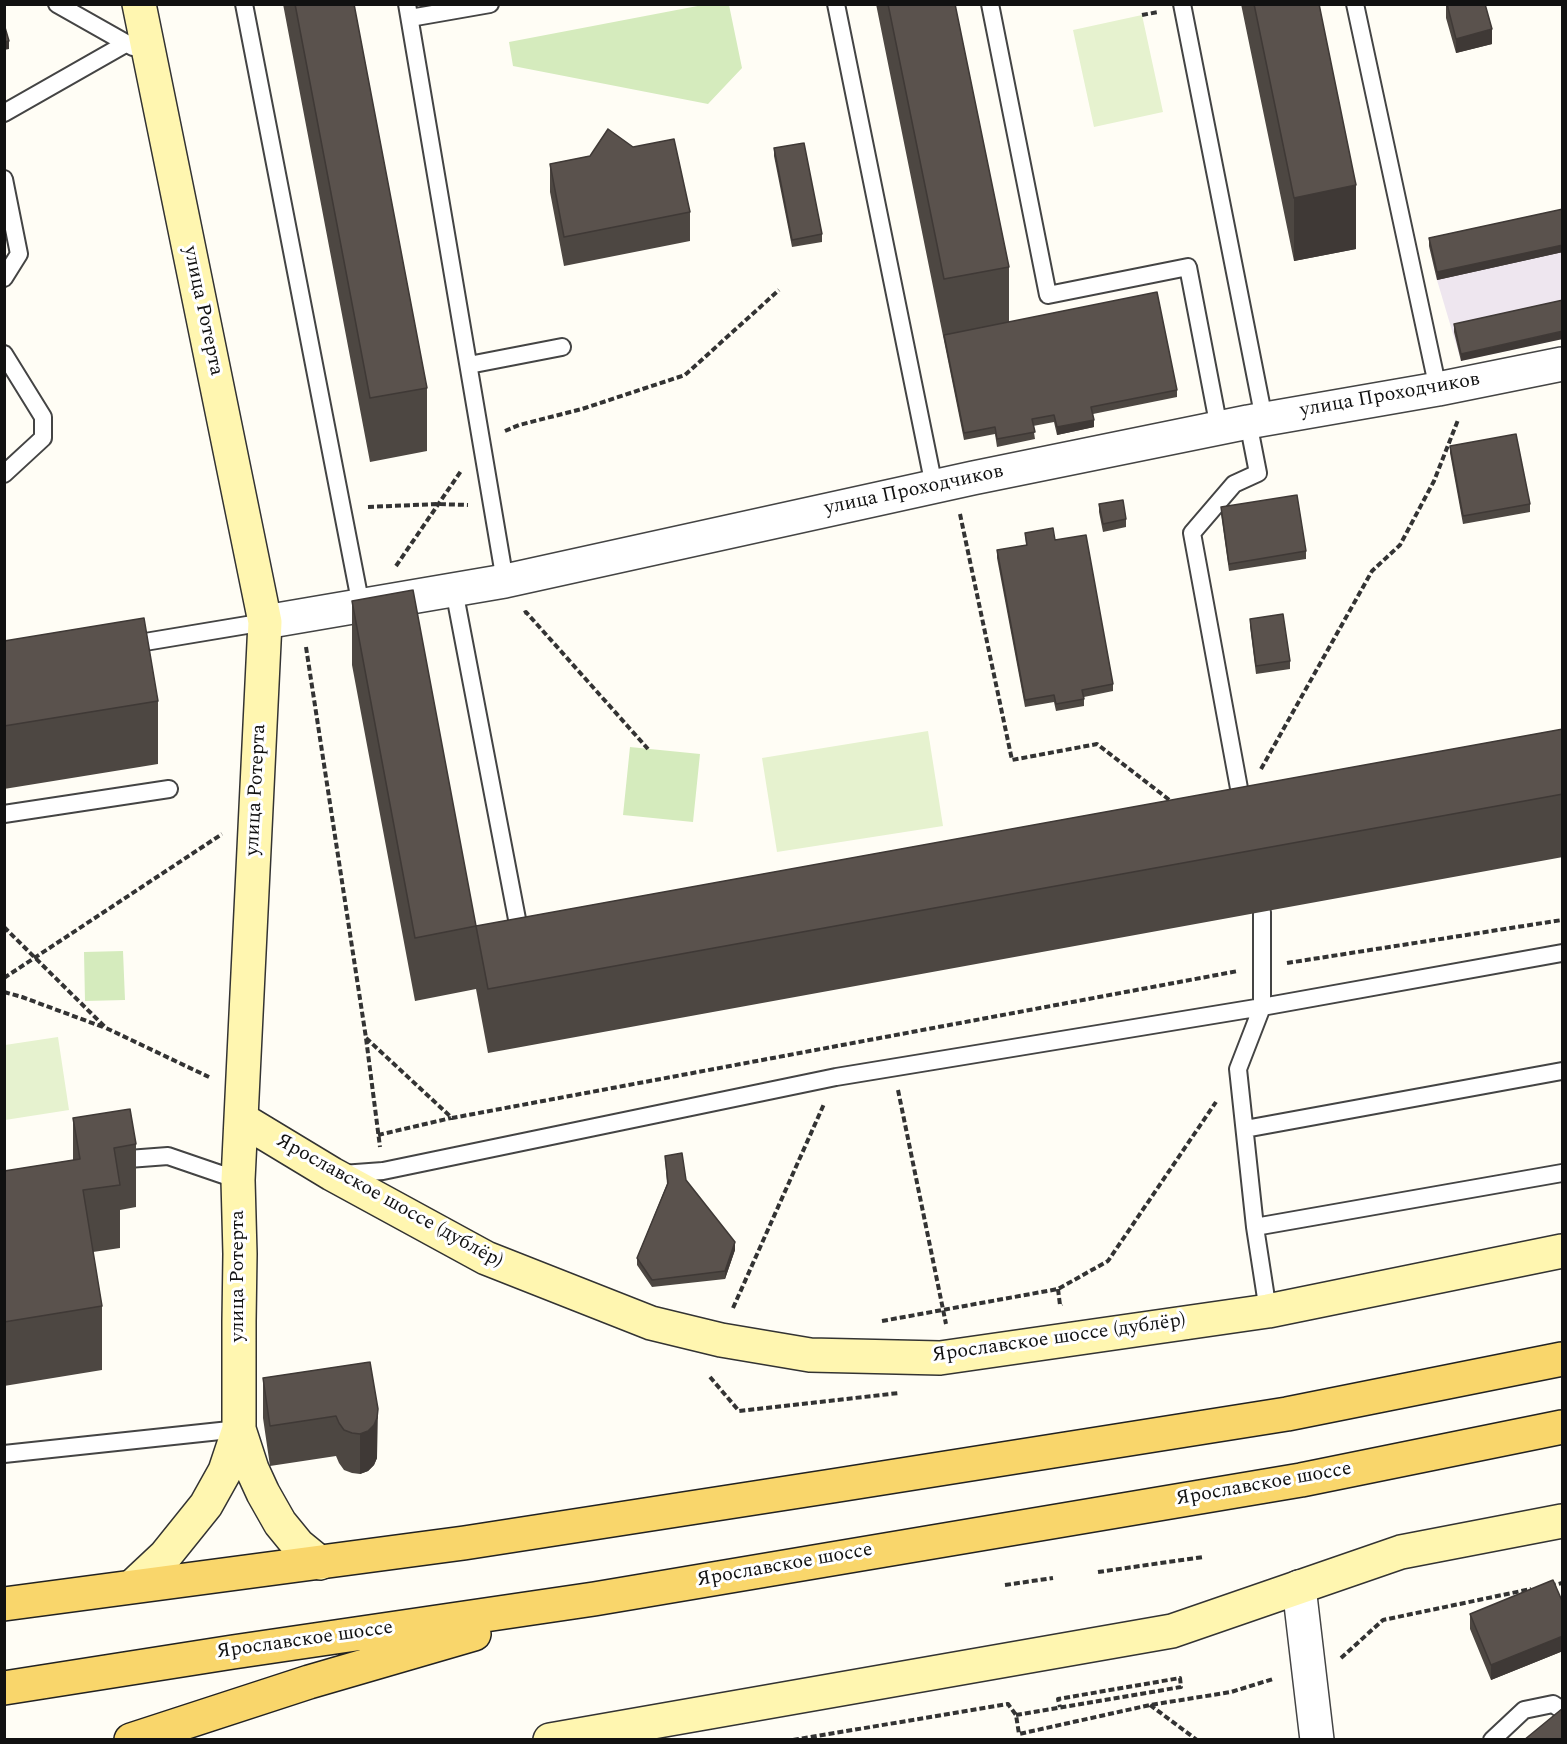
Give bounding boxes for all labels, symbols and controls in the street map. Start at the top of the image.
street label: улица Ротерта [177,244,227,378]
street label: улица Проходчиков [1298,368,1482,424]
street label: улица Проходчиков [822,460,1006,522]
street label: улица Ротерта [242,723,272,857]
street label: Ярославское шоссе (дублёр) [271,1130,507,1274]
street label: улица Ротерта [227,1210,251,1342]
street label: Ярославское шоссе (дублёр) [931,1309,1187,1369]
street label: Ярославское шоссе [1174,1458,1354,1512]
street label: Ярославское шоссе [695,1539,875,1593]
street label: Ярославское шоссе [215,1617,395,1665]

